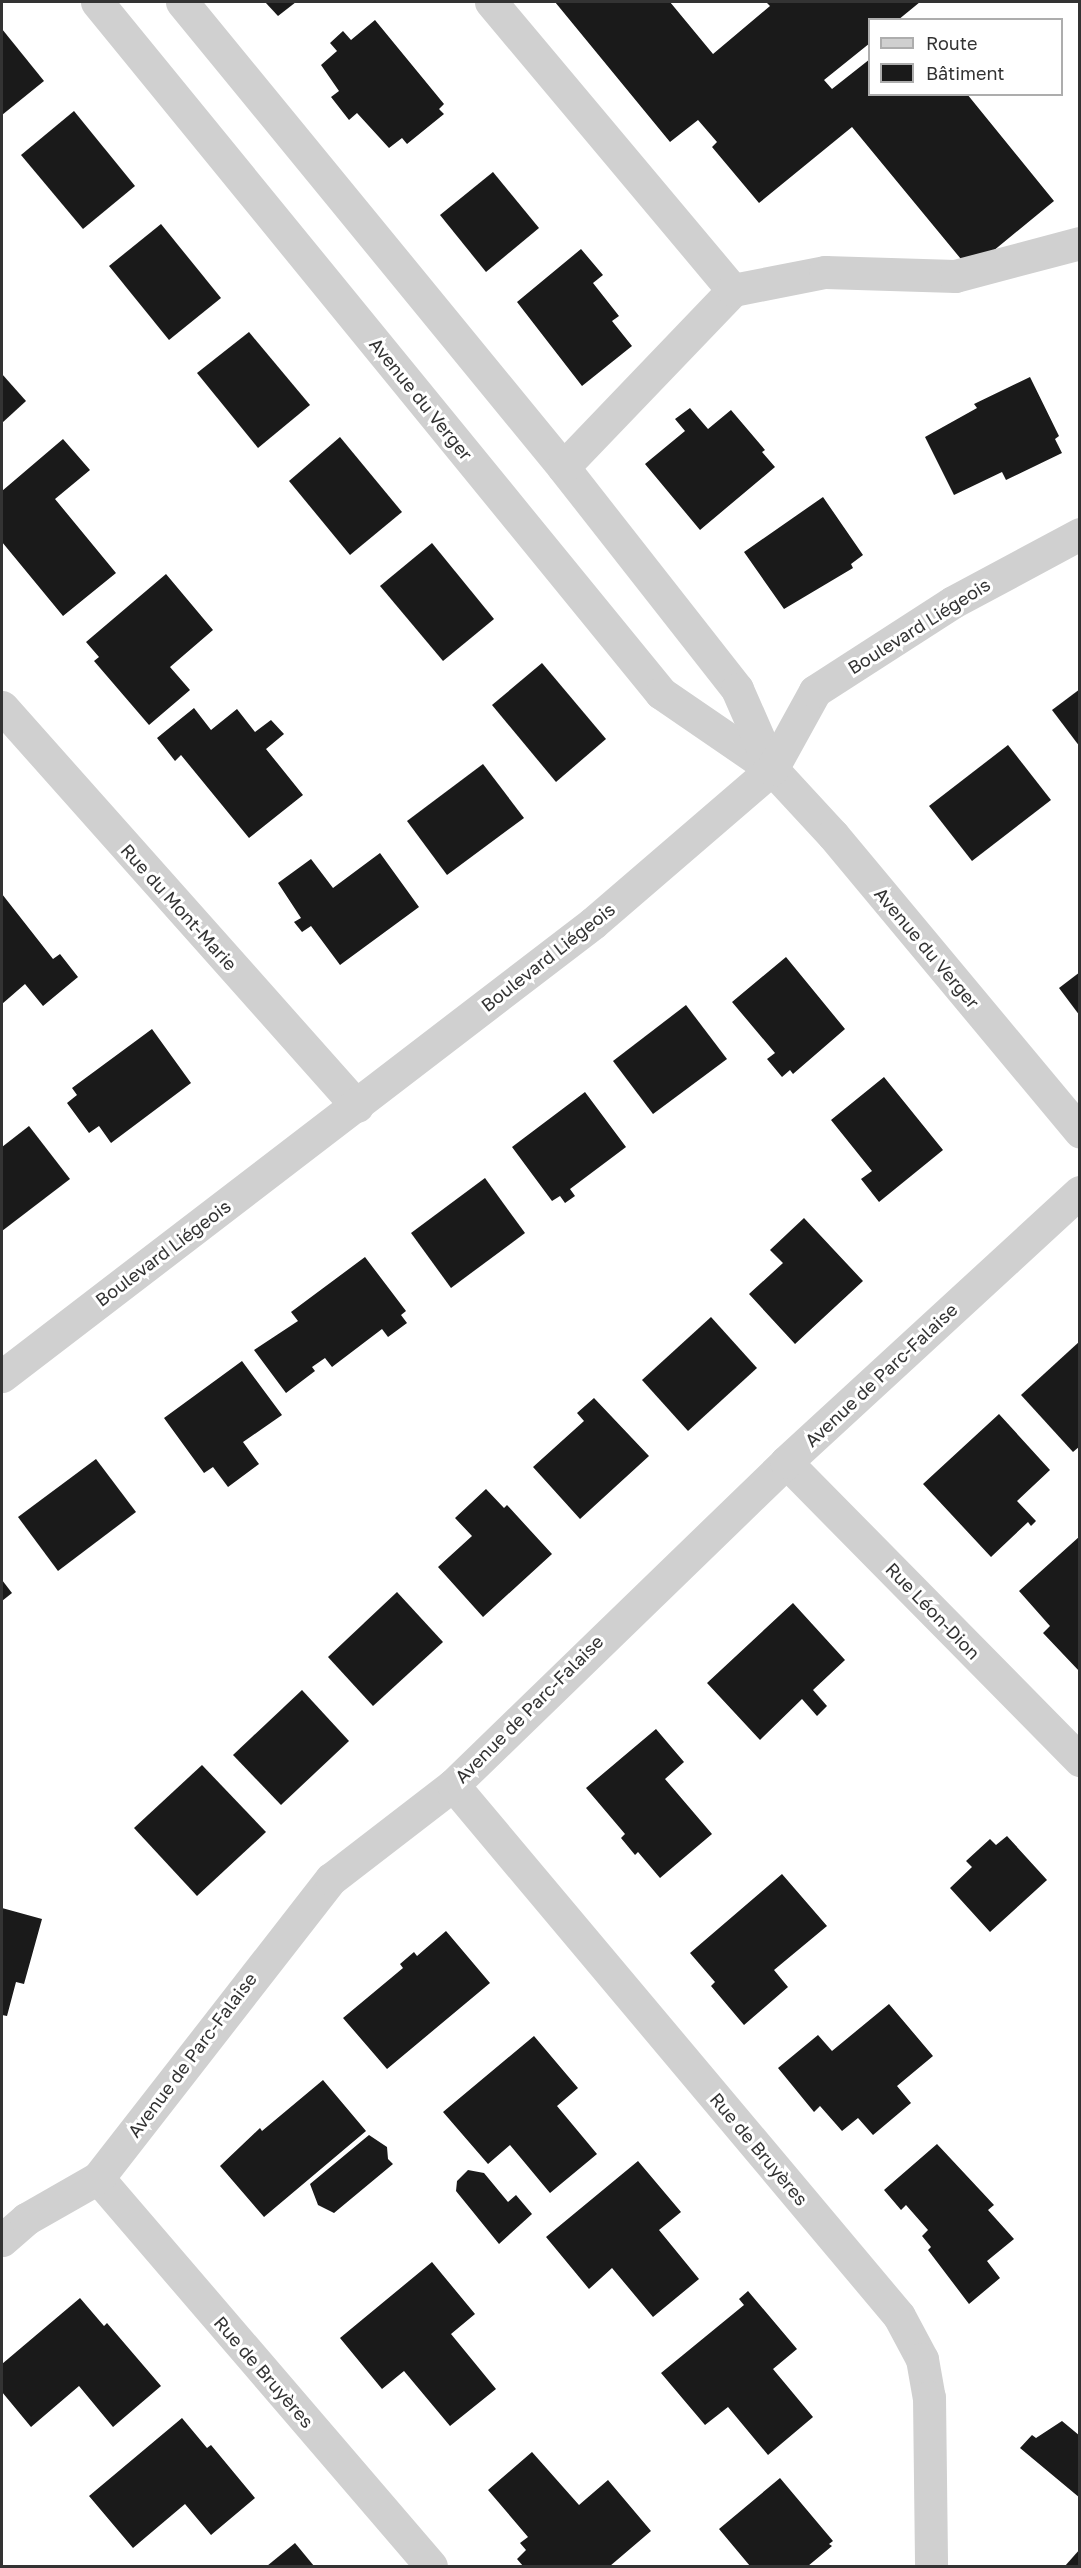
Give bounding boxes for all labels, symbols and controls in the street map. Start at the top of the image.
legend [868,18,1063,96]
text: Route [926,32,977,54]
text: Bâtiment [926,62,1005,84]
street label: Avenue du Verger [365,333,477,465]
street label: Boulevard Liégeois [844,573,994,679]
street label: Rue du Mont-Marie [116,839,242,975]
street label: Avenue du Verger [870,883,984,1013]
street label: Boulevard Liégeois [477,898,619,1016]
street label: Boulevard Liégeois [91,1195,235,1311]
street label: Avenue de Parc-Falaise [800,1299,962,1451]
street label: Rue Léon-Dion [881,1558,985,1664]
street label: Avenue de Parc-Falaise [450,1630,608,1788]
street label: Avenue de Parc-Falaise [123,1968,261,2142]
street label: Rue de Bruyères [706,2088,812,2210]
street label: Rue de Bruyères [210,2312,318,2432]

